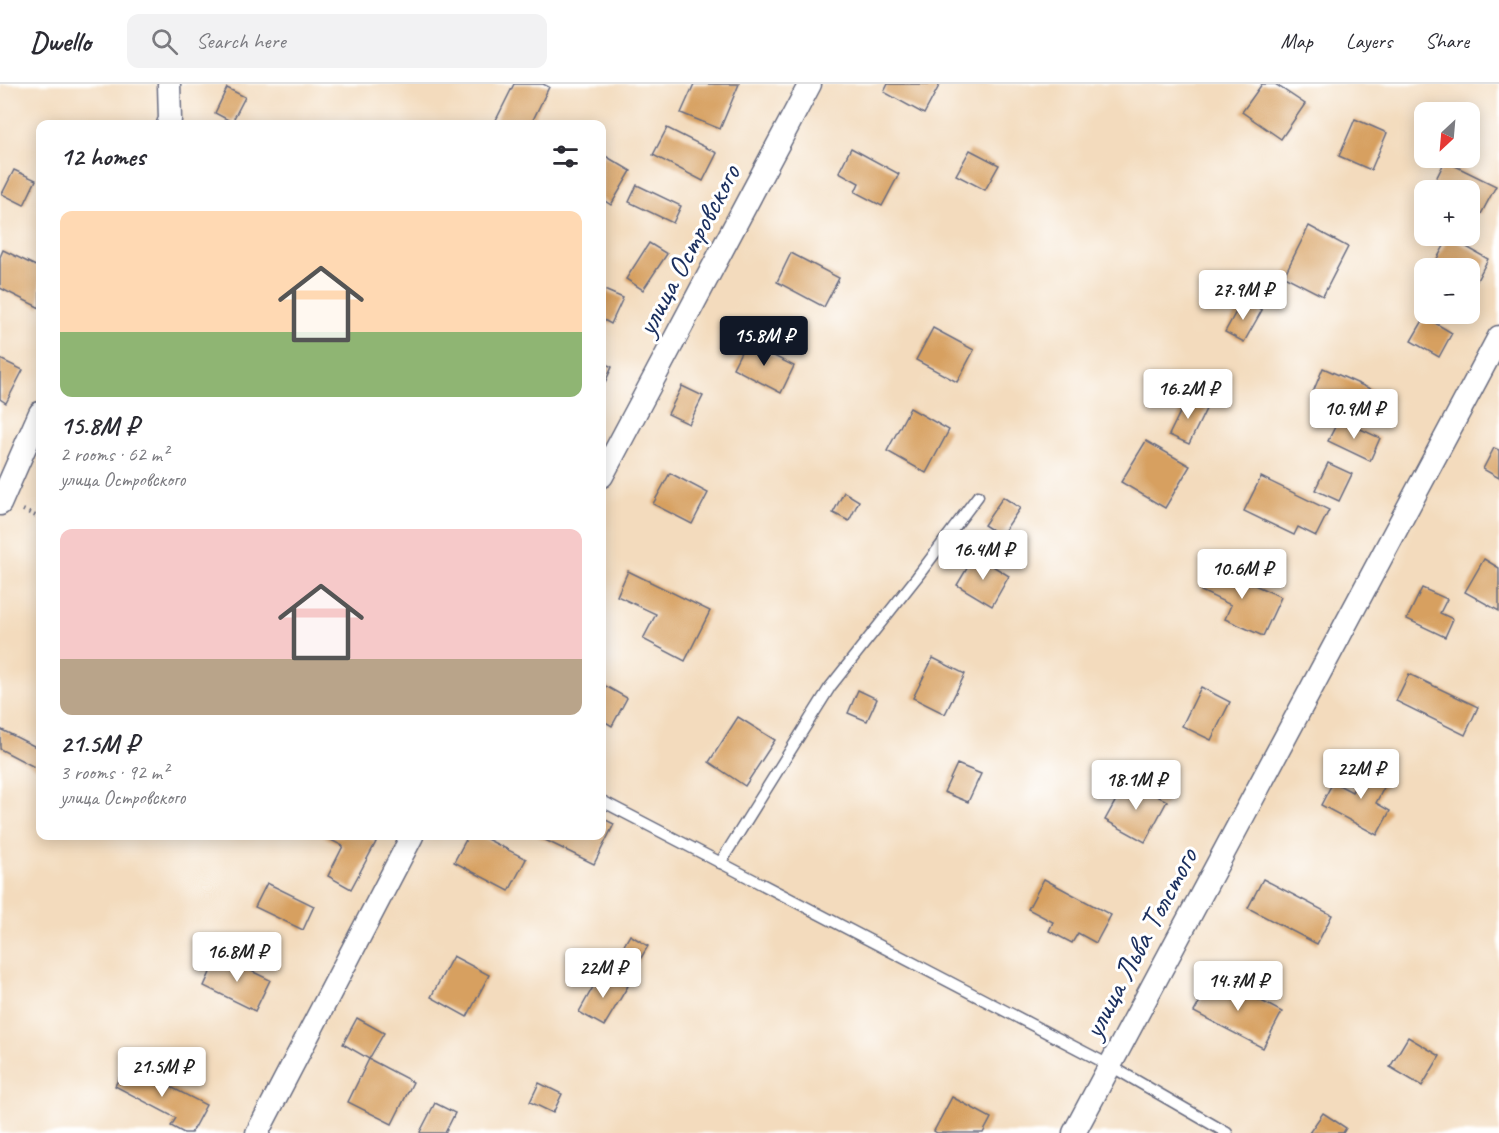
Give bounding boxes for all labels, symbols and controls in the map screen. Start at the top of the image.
search box [127,14,547,68]
text: Dwello [30,24,91,59]
icon: search [148,25,181,58]
text: Search here [196,27,286,55]
text: Map [1280,28,1313,54]
text: Layers [1346,28,1392,54]
text: Share [1425,28,1469,54]
north arrow [1414,102,1480,168]
map controls [1414,102,1480,324]
text: 12 homes [60,140,145,173]
icon: filters [549,140,582,173]
street label: улица Островского [626,157,750,344]
button: + [1414,180,1480,246]
icon: home [267,250,375,358]
button: − [1414,258,1480,324]
pin: 27.9M ₽ [1188,270,1298,321]
text: 27.9M ₽ [1213,277,1273,302]
pin: 15.8M ₽ [709,316,819,367]
text: 15.8M ₽ [734,323,794,348]
pin: 16.2M ₽ [1133,369,1243,420]
text: 16.2M ₽ [1157,376,1219,401]
pin: 10.9M ₽ [1299,389,1409,440]
text: 10.9M ₽ [1324,396,1384,421]
text: 15.8M ₽ [60,409,139,442]
text: 2 rooms · 62 m² [60,442,168,467]
text: улица Островского [60,467,185,492]
pin: 16.4M ₽ [928,530,1038,581]
text: 16.4M ₽ [952,537,1014,562]
pin: 10.6M ₽ [1187,549,1297,600]
text: 10.6M ₽ [1211,556,1273,581]
icon: home [267,568,375,676]
text: 21.5M ₽ [60,727,139,760]
pin: 22M ₽ [1319,749,1403,800]
text: 22M ₽ [1337,756,1385,781]
text: 3 rooms · 92 m² [60,760,168,785]
pin: 18.1M ₽ [1081,760,1191,811]
text: 18.1M ₽ [1106,767,1166,792]
text: улица Островского [60,785,185,810]
street label: улица Льва Толстого [1073,840,1207,1047]
pin: 16.8M ₽ [182,932,292,983]
text: 16.8M ₽ [206,939,268,964]
pin: 22M ₽ [561,948,645,999]
text: 22M ₽ [579,955,627,980]
pin: 14.7M ₽ [1183,961,1293,1012]
text: 14.7M ₽ [1208,968,1268,993]
pin: 21.5M ₽ [107,1047,217,1098]
text: 21.5M ₽ [132,1054,192,1079]

